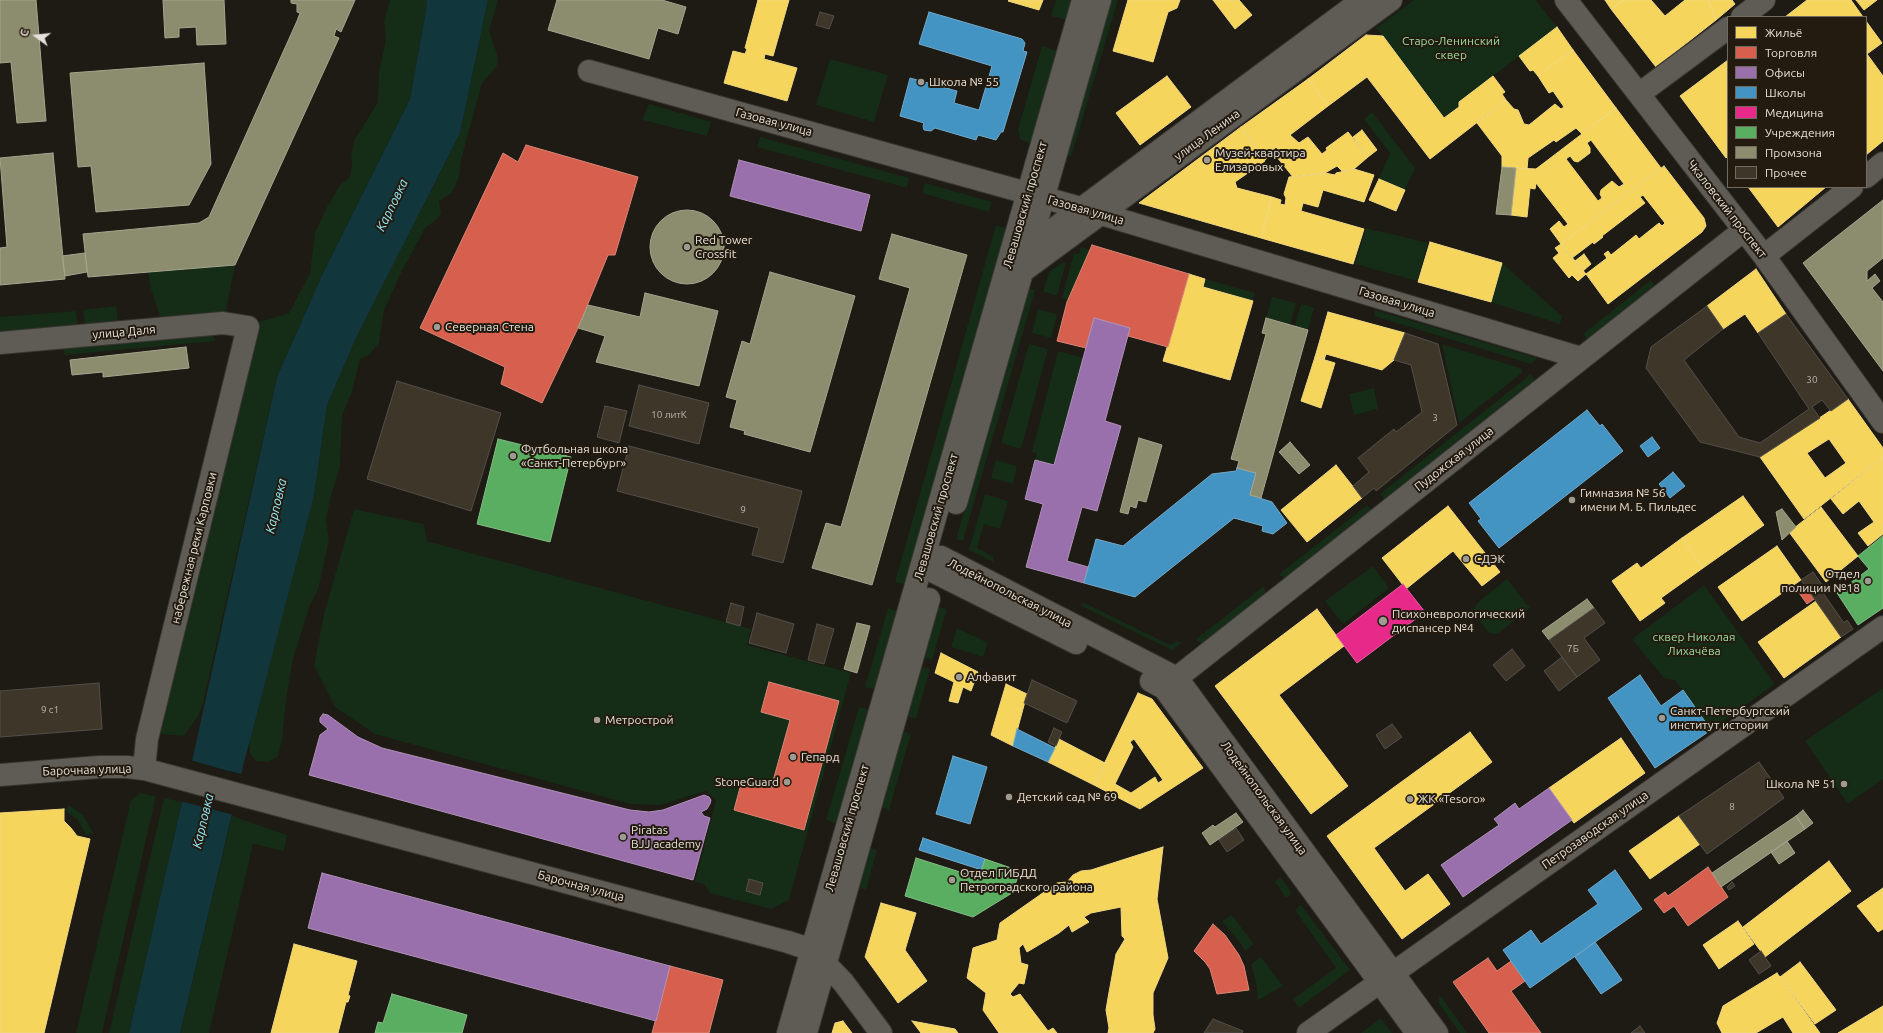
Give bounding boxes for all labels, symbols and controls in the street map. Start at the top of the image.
north arrow [16,16,56,56]
legend [1727,16,1867,188]
text: Жильё [1765,26,1802,39]
text: С [18,28,31,38]
park label: Старо-Ленинский сквер [1402,34,1500,62]
text: Торговля [1765,46,1817,59]
text: Офисы [1765,66,1805,79]
place label: Школа № 55 [929,75,999,89]
marker: Школа № 55 [916,77,926,87]
text: Школы [1765,86,1806,99]
street label: Газовая улица [734,105,814,139]
street label: улица Ленина [1171,106,1243,164]
text: Медицина [1765,106,1823,119]
text: Учреждения [1765,126,1835,139]
street label: Левашовский проспект [1000,140,1050,270]
place label: Музей-квартира Елизаровых [1215,146,1306,174]
text: Промзона [1765,146,1822,159]
marker: Музей-квартира Елизаровых [1202,155,1212,165]
street label: Чкаловский проспект [1684,157,1770,261]
text: Прочее [1765,166,1807,179]
water label: Карповка [373,176,411,234]
street label: Газовая улица [1046,192,1126,228]
place label: Red Tower Crossfit [695,233,752,261]
marker: Red Tower Crossfit [682,242,692,252]
street label: Газовая улица [1357,284,1437,320]
place label: Северная Стена [445,320,534,334]
street label: улица Даля [92,322,156,342]
marker: Северная Стена [432,322,442,332]
house number: 30 [1806,374,1818,386]
house number: 10 литК [651,409,687,421]
house number: 3 [1432,412,1438,424]
street label: Пудожская улица [1412,424,1496,494]
place label: Футбольная школа «Санкт-Петербург» [521,442,628,470]
marker: Футбольная школа «Санкт-Петербург» [508,451,518,461]
street label: Левашовский проспект [911,452,961,582]
street label: набережная реки Карповки [168,471,220,625]
water label: Карповка [262,477,290,535]
place label: Гимназия № 56 имени М. Б. Пильдес [1580,486,1696,514]
marker: Гимназия № 56 имени М. Б. Пильдес [1567,495,1577,505]
house number: 9 [740,504,746,516]
place label: СДЭК [1474,552,1505,566]
marker: СДЭК [1461,554,1471,564]
street label: Лодейнопольская улица [946,555,1074,631]
place label: Отдел полиции №18 [1781,567,1860,595]
marker: Отдел полиции №18 [1863,576,1873,586]
place label: Психоневрологический диспансер №4 [1392,607,1525,635]
marker: Психоневрологический диспансер №4 [1377,615,1389,627]
park label: сквер Николая Лихачёва [1653,630,1735,658]
house number: 7Б [1567,643,1579,655]
place label: Алфавит [967,670,1016,684]
marker: Алфавит [954,672,964,682]
house number: 9 с1 [41,704,59,716]
place label: Санкт-Петербургский институт истории [1670,704,1790,732]
place label: Метрострой [605,713,674,727]
marker: Санкт-Петербургский институт истории [1657,713,1667,723]
marker: Метрострой [592,715,602,725]
street label: Лодейнопольская улица [1218,738,1310,858]
place label: Гепард [801,750,840,764]
marker: Гепард [788,752,798,762]
street label: Барочная улица [42,761,132,779]
street label: Левашовский проспект [822,763,872,893]
place label: StoneGuard [715,775,779,789]
marker: StoneGuard [782,777,792,787]
place label: Школа № 51 [1766,777,1836,791]
marker: Школа № 51 [1839,779,1849,789]
street label: Петрозаводская улица [1539,788,1651,872]
place label: Детский сад № 69 [1017,790,1117,804]
water label: Карповка [189,792,217,850]
marker: Детский сад № 69 [1004,792,1014,802]
place label: ЖК «Tesoro» [1418,792,1485,806]
marker: ЖК «Tesoro» [1405,794,1415,804]
house number: 8 [1729,801,1735,813]
place label: Piratas BJJ academy [631,823,701,851]
marker: Piratas BJJ academy [618,832,628,842]
place label: Отдел ГИБДД Петроградского района [960,866,1093,894]
street label: Барочная улица [536,868,626,904]
marker: Отдел ГИБДД Петроградского района [947,875,957,885]

